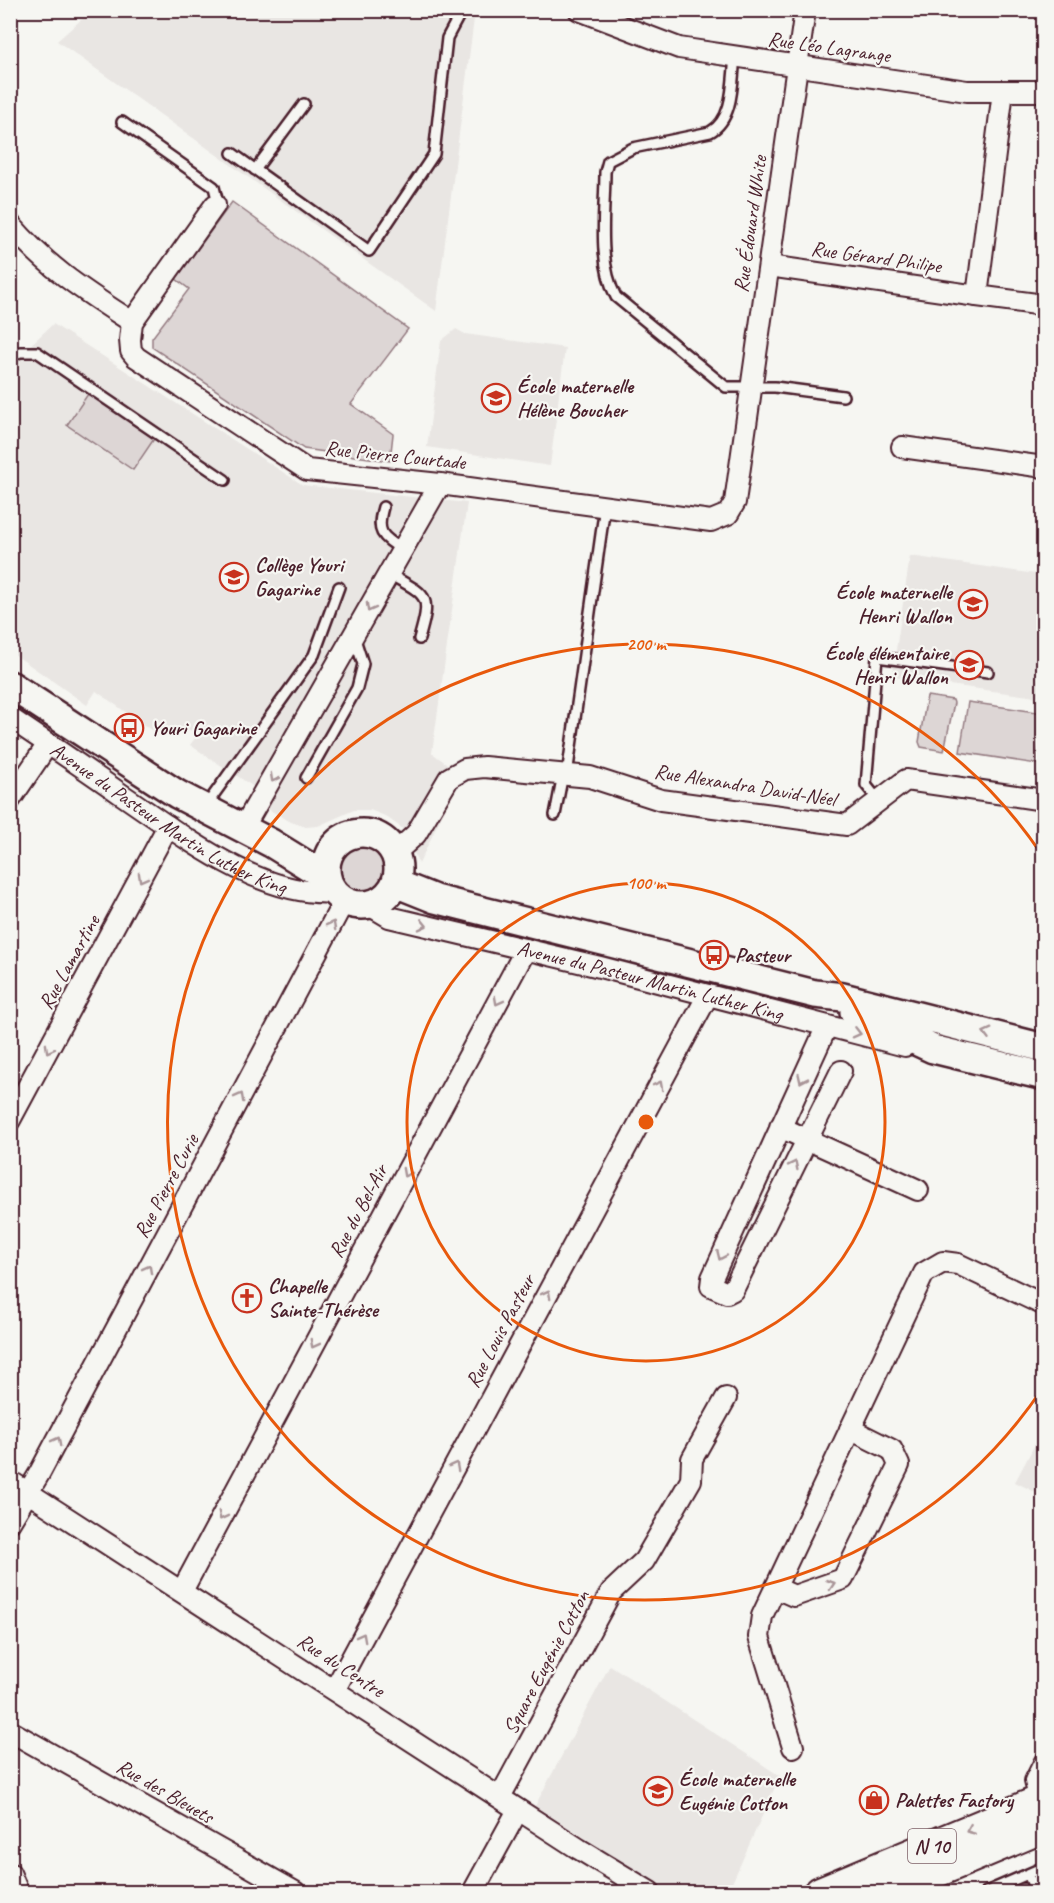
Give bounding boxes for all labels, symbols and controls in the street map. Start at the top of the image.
street label: Rue Léo Lagrange [766,26,894,69]
street label: Rue Édouard White [728,153,773,294]
street label: Rue Gérard Philipe [809,235,945,279]
place label: École maternelle Hélène Boucher [517,373,635,423]
school or university icon: École maternelle Hélène Boucher [480,382,512,414]
street label: Rue Pierre Courtade [323,435,468,475]
place label: Collège Youri Gagarine [255,552,346,602]
school or university icon: Collège Youri Gagarine [218,561,250,593]
place label: École maternelle Henri Wallon [836,579,954,629]
school or university icon: École maternelle Henri Wallon [957,588,989,620]
one-way arrow [366,602,377,612]
text: 200 m [627,633,667,655]
place label: École élémentaire Henri Wallon [825,640,950,690]
school or university icon: École élémentaire Henri Wallon [953,649,985,681]
bus stop icon: Youri Gagarine [113,712,145,744]
place label: Youri Gagarine [150,715,258,741]
street label: Avenue du Pasteur Martin Luther King [45,736,291,900]
street label: Rue Alexandra David-Néel [653,758,841,813]
one-way arrow [270,772,281,782]
one-way arrow [138,872,149,882]
text: 100 m [627,872,667,894]
street label: Rue Lamartine [33,909,106,1014]
one-way arrow [418,918,428,931]
one-way arrow [324,920,336,931]
street label: Avenue du Pasteur Martin Luther King [515,935,787,1027]
bus stop icon: Pasteur [698,939,730,971]
place label: Pasteur [735,942,792,968]
one-way arrow [494,995,505,1005]
one-way arrow [852,1026,862,1039]
one-way arrow [982,1028,992,1041]
one-way arrow [45,1043,56,1054]
one-way arrow [798,1073,810,1084]
one-way arrow [652,1081,663,1091]
one-way arrow [233,1093,244,1103]
centre of rings [636,1112,656,1132]
street label: Rue Pierre Curie [128,1129,205,1242]
street label: Rue du Bel-Air [323,1158,394,1262]
one-way arrow [787,1161,798,1171]
one-way arrow [402,1166,413,1177]
one-way arrow [717,1250,729,1261]
one-way arrow [141,1265,152,1275]
street label: Rue Louis Pasteur [459,1268,542,1392]
place label: Chapelle Sainte-Thérèse [268,1273,380,1323]
church icon: Chapelle Sainte-Thérèse [231,1282,263,1314]
one-way arrow [540,1290,551,1300]
one-way arrow [310,1338,321,1349]
one-way arrow [50,1437,61,1447]
one-way arrow [448,1461,459,1472]
one-way arrow [218,1510,229,1521]
one-way arrow [825,1578,835,1591]
street label: Square Eugénie Cotton [497,1585,595,1739]
street label: Rue du Centre [292,1627,391,1703]
one-way arrow [355,1633,366,1644]
street label: Rue des Bleuets [112,1753,220,1830]
place label: École maternelle Eugénie Cotton [679,1766,797,1816]
school or university icon: École maternelle Eugénie Cotton [642,1775,674,1807]
shop icon: Palettes Factory [858,1784,890,1816]
place label: Palettes Factory [895,1787,1015,1814]
one-way arrow [965,1823,976,1835]
road number: N 10 [908,1829,956,1863]

